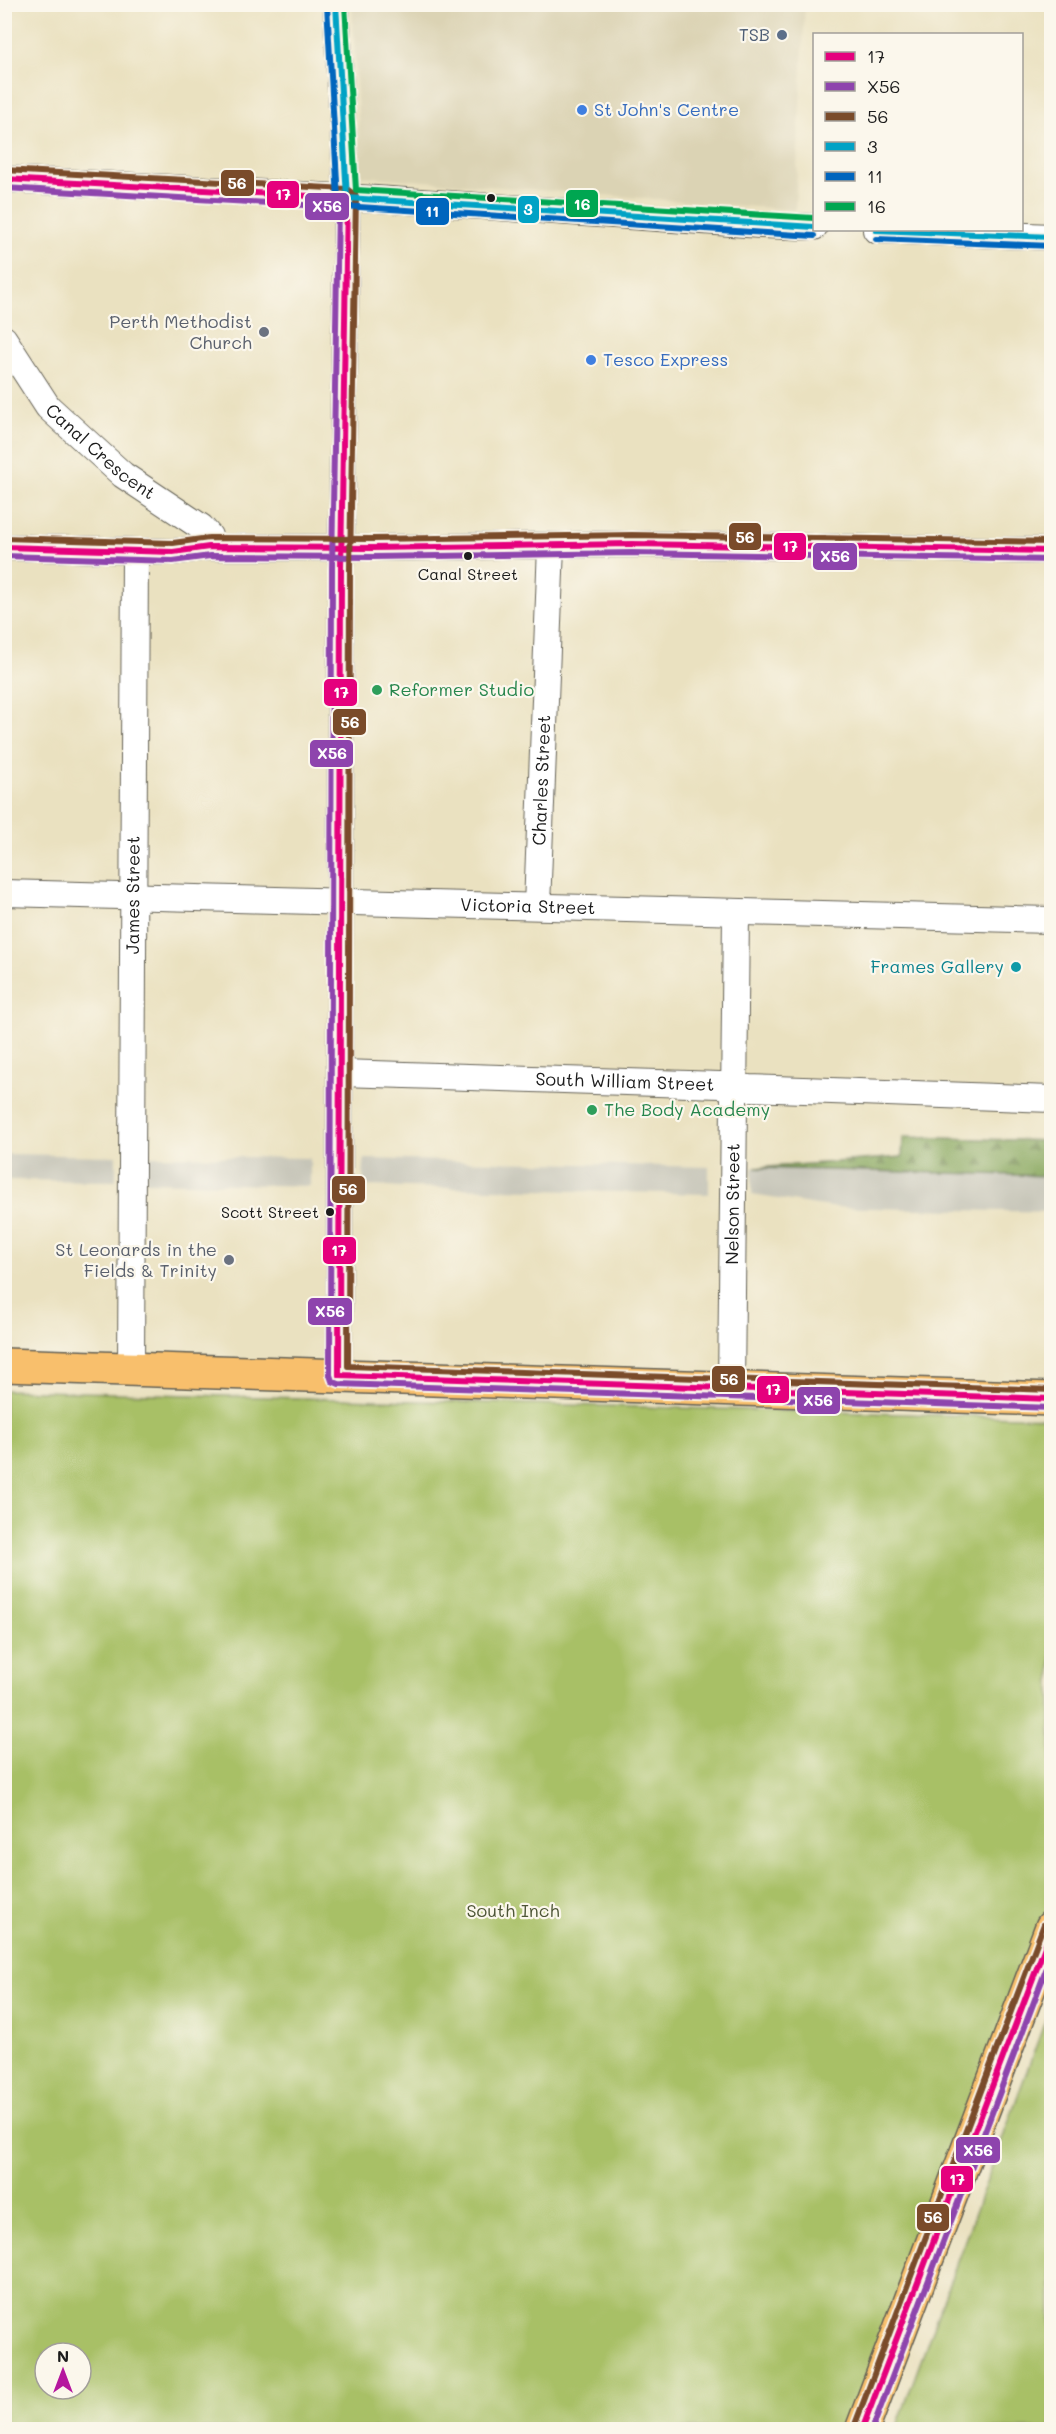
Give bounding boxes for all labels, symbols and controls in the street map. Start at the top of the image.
place label: TSB [739,22,770,46]
marker: TSB [775,28,789,42]
legend [813,33,1023,231]
text: 17 [867,44,885,68]
text: X56 [867,74,900,98]
place label: St John's Centre [594,97,739,121]
marker: St John's Centre [575,103,589,117]
text: 56 [867,104,888,128]
text: 3 [867,134,878,158]
text: 11 [867,164,883,188]
line badge: 56 [220,169,255,197]
text: 56 [227,172,247,193]
line badge: 17 [266,180,300,209]
text: 17 [275,183,291,204]
line badge: 16 [565,189,599,218]
line badge: X56 [304,192,350,221]
unlabelled marker [485,192,497,204]
text: 16 [574,193,591,214]
text: 16 [867,194,886,218]
text: X56 [312,195,342,216]
line badge: 3 [517,195,540,224]
line badge: 11 [415,197,450,226]
text: 3 [523,198,533,219]
text: 11 [425,200,439,221]
place label: Perth Methodist Church [109,309,252,354]
marker: Perth Methodist Church [257,325,271,339]
place label: Tesco Express [603,347,728,371]
marker: Tesco Express [584,353,598,367]
street label: Canal Crescent [41,398,160,504]
line badge: 56 [728,522,762,551]
text: 56 [735,526,755,547]
line badge: 17 [773,532,807,561]
text: 17 [782,535,798,556]
line badge: X56 [812,542,858,571]
text: X56 [820,545,850,566]
marker: Canal Street [462,550,474,562]
place label: Canal Street [418,563,518,584]
place label: Reformer Studio [389,677,534,701]
line badge: 17 [323,678,358,707]
text: 17 [333,681,349,702]
marker: Reformer Studio [370,683,384,697]
line badge: 56 [332,708,367,736]
text: 56 [340,711,360,732]
street label: Charles Street [526,714,555,846]
line badge: X56 [309,739,354,768]
text: X56 [317,742,347,763]
street label: James Street [120,836,145,954]
street label: Victoria Street [460,892,596,919]
place label: Frames Gallery [871,954,1004,978]
marker: Frames Gallery [1009,960,1023,974]
street label: South William Street [535,1066,715,1096]
place label: The Body Academy [604,1097,770,1121]
marker: The Body Academy [585,1103,599,1117]
street label: Nelson Street [719,1143,745,1265]
line badge: 56 [331,1175,366,1204]
text: 56 [338,1178,358,1199]
place label: Scott Street [221,1201,319,1222]
marker: Scott Street [324,1206,336,1218]
line badge: 17 [322,1236,357,1265]
place label: St Leonards in the Fields & Trinity [55,1237,217,1282]
text: 17 [331,1239,347,1260]
marker: St Leonards in the Fields & Trinity [222,1253,236,1267]
line badge: X56 [307,1297,353,1326]
text: X56 [315,1300,345,1321]
line badge: 56 [711,1365,746,1393]
text: 56 [719,1368,739,1389]
line badge: 17 [756,1375,790,1404]
text: 17 [765,1378,781,1399]
line badge: X56 [796,1386,841,1415]
text: X56 [803,1389,833,1410]
park label: South Inch [466,1898,560,1922]
line badge: X56 [955,2136,1001,2164]
text: X56 [963,2139,993,2160]
line badge: 17 [940,2165,974,2193]
text: 17 [949,2168,965,2189]
line badge: 56 [916,2203,950,2232]
text: 56 [923,2206,943,2227]
north arrow [33,2341,93,2401]
text: N [57,2345,69,2366]

